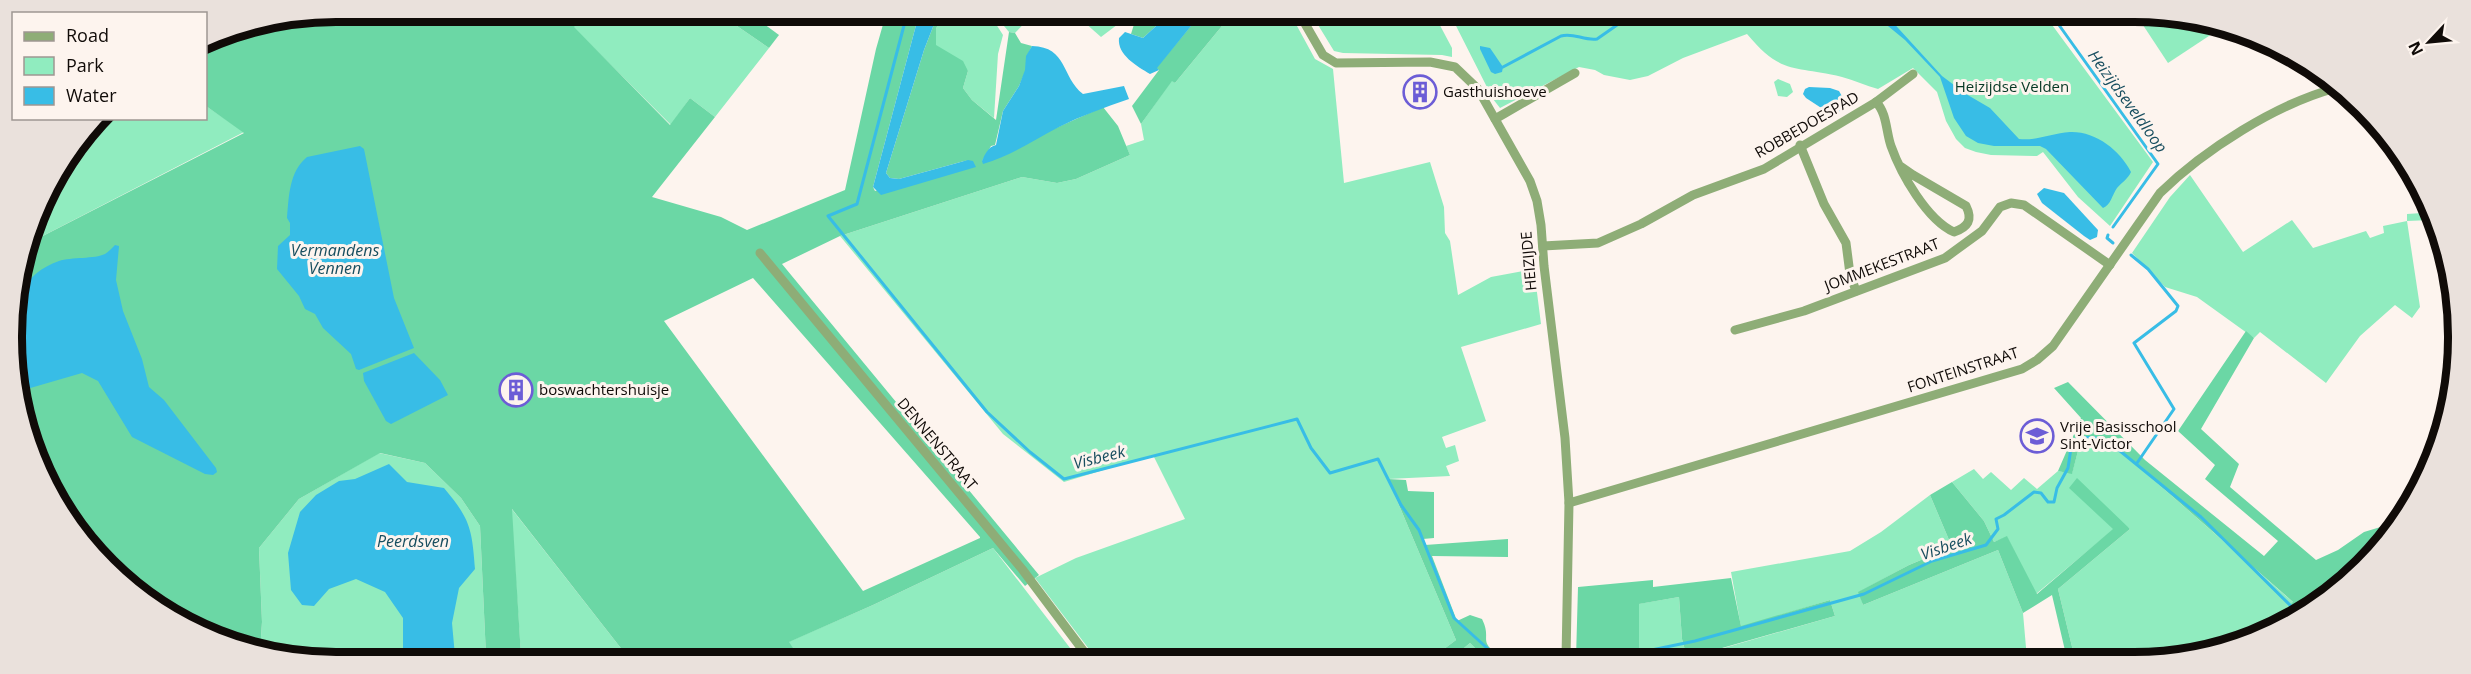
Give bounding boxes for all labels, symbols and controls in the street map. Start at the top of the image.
legend [12,12,207,120]
north arrow [2399,12,2459,72]
text: Road [66,23,109,47]
text: N [2403,38,2428,59]
water label: Heizijdseveldloop [2083,45,2173,157]
text: Park [66,53,104,77]
building icon: Gasthuishoeve [1402,74,1438,110]
park label: Heizijdse Velden [1955,76,2069,96]
place label: Gasthuishoeve [1443,81,1547,101]
text: Water [66,83,117,107]
street label: ROBBEDOESPAD [1751,86,1862,162]
street label: HEIZIJDE [1515,231,1541,292]
street label: JOMMEKESTRAAT [1819,233,1943,296]
water label: Vermandens Vennen [291,239,379,279]
street label: FONTEINSTRAAT [1905,341,2022,396]
building icon: boswachtershuisje [498,372,534,408]
place label: boswachtershuisje [539,379,669,399]
street label: DENNENSTRAAT [893,393,983,494]
place label: Vrije Basisschool Sint-Victor [2060,416,2176,453]
school or university icon: Vrije Basisschool Sint-Victor [2019,418,2055,454]
water label: Visbeek [1071,440,1128,474]
water label: Visbeek [1917,527,1976,565]
water label: Peerdsven [377,530,449,552]

